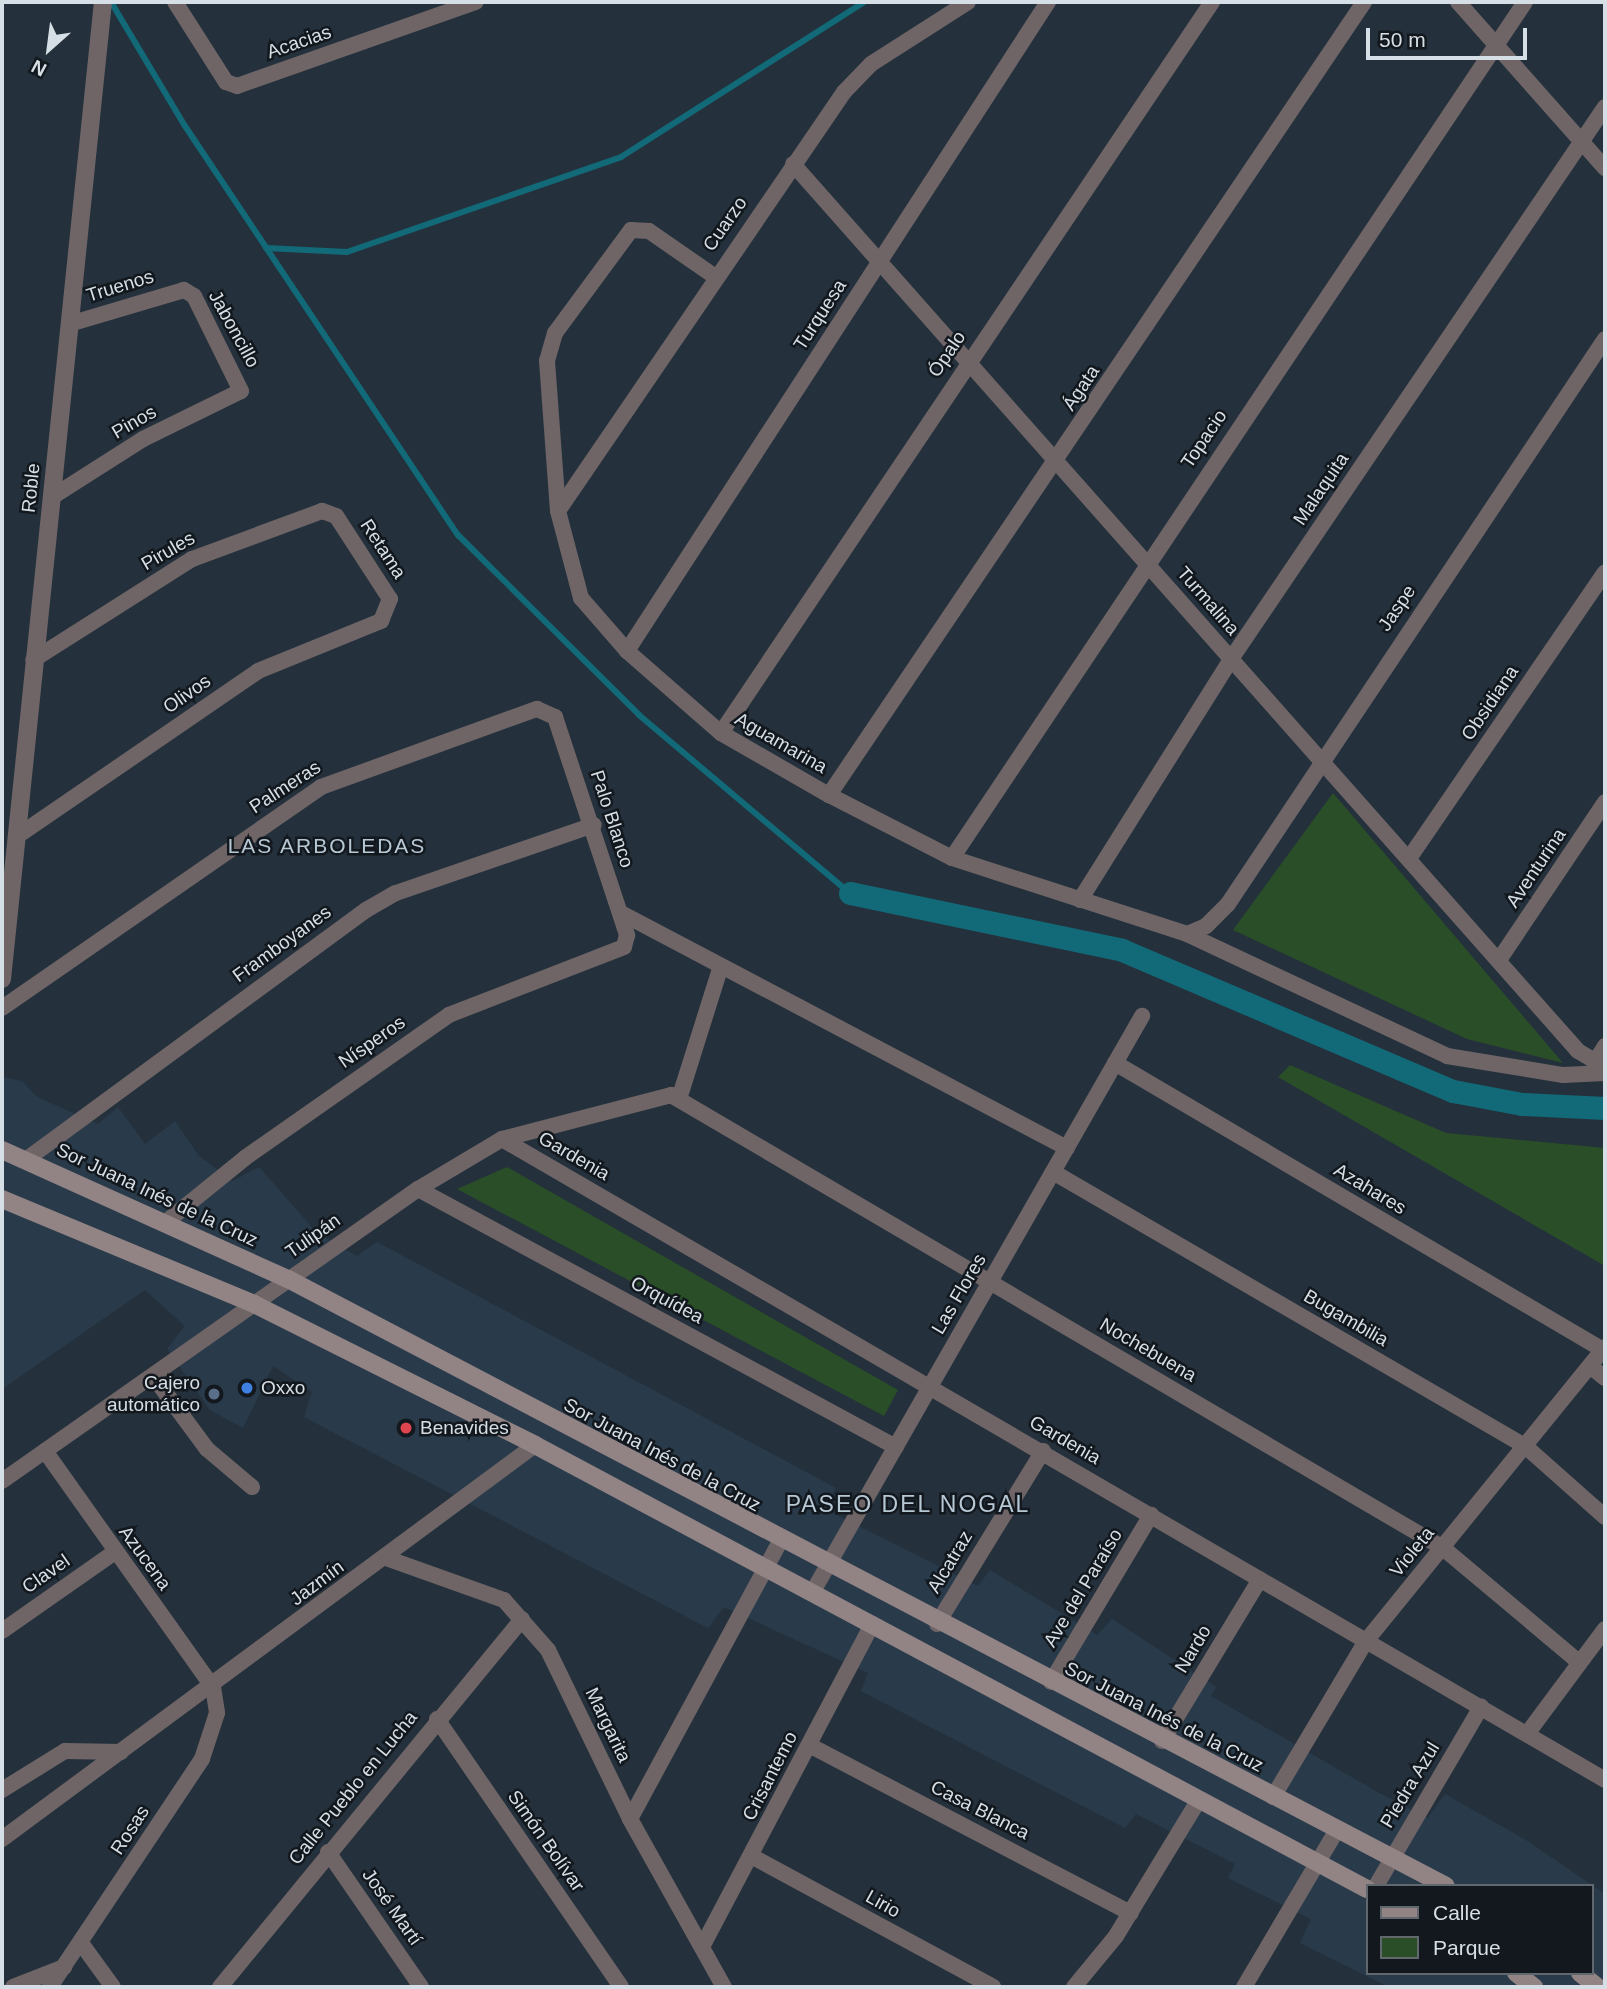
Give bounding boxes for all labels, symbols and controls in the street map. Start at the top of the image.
north arrow [14,14,84,84]
scale bar [1369,14,1530,58]
street label: Acacias [264,20,334,64]
text: 50 m [1379,28,1426,51]
text: N [28,55,50,80]
street label: Cuarzo [698,192,752,256]
street label: Truenos [84,265,156,307]
street label: Turquesa [789,275,851,355]
street label: Jaboncillo [204,287,264,371]
street label: Ópalo [923,327,971,381]
street label: Ágata [1058,361,1104,415]
street label: Pinos [108,400,160,444]
street label: Topacio [1176,405,1232,473]
street label: Malaquita [1289,448,1353,530]
street label: Roble [17,462,45,514]
street label: Retama [355,515,411,583]
street label: Pirules [137,527,199,575]
street label: Turmalina [1172,562,1244,640]
street label: Jaspe [1373,581,1421,635]
street label: Obsidiana [1457,661,1523,745]
street label: Olivos [159,670,215,718]
street label: Aguamarina [731,708,831,778]
street label: Palmeras [245,756,325,818]
street label: Palo Blanco [585,767,639,871]
street label: Aventurina [1501,824,1571,912]
district label: LAS ARBOLEDAS [229,833,425,859]
street label: Framboyanes [228,901,336,987]
street label: Nísperos [334,1011,410,1073]
street label: Gardenia [534,1127,614,1185]
street label: Sor Juana Inés de la Cruz [53,1138,261,1252]
street label: Azahares [1330,1159,1410,1219]
street label: Tulipán [281,1209,345,1263]
street label: Las Flores [927,1250,991,1338]
street label: Orquídea [627,1271,707,1329]
street label: Bugambilia [1300,1285,1392,1351]
street label: Nochebuena [1096,1313,1200,1387]
place label: Cajero automático [107,1372,200,1416]
place label: Oxxo [261,1377,305,1399]
marker: Oxxo [239,1380,255,1396]
marker: Cajero automático [206,1386,222,1402]
street label: Sor Juana Inés de la Cruz [560,1393,764,1517]
street label: Gardenia [1025,1411,1105,1469]
place label: Benavides [420,1417,509,1439]
marker: Benavides [398,1420,414,1436]
district label: PASEO DEL NOGAL [787,1490,1029,1518]
street label: Azucena [114,1521,176,1595]
street label: Violeta [1385,1522,1439,1582]
street label: Ave del Paraíso [1039,1525,1127,1651]
street label: Alcatraz [923,1527,977,1597]
street label: Clavel [18,1550,74,1598]
street label: Jazmín [286,1555,348,1611]
street label: Nardo [1170,1621,1216,1677]
street label: Sor Juana Inés de la Cruz [1061,1657,1267,1777]
street label: Margarita [580,1684,636,1766]
street label: Calle Pueblo en Lucha [284,1707,422,1869]
street label: Crisantemo [738,1728,802,1824]
street label: Piedra Azul [1375,1737,1445,1833]
street label: Casa Blanca [927,1775,1033,1845]
street label: Simón Bolívar [503,1786,589,1896]
street label: Rosas [106,1801,154,1859]
street label: José Martí [357,1864,427,1950]
legend [1366,1884,1593,1975]
street label: Lirio [862,1885,904,1923]
text: Calle [1433,1901,1481,1924]
text: Parque [1433,1936,1501,1959]

